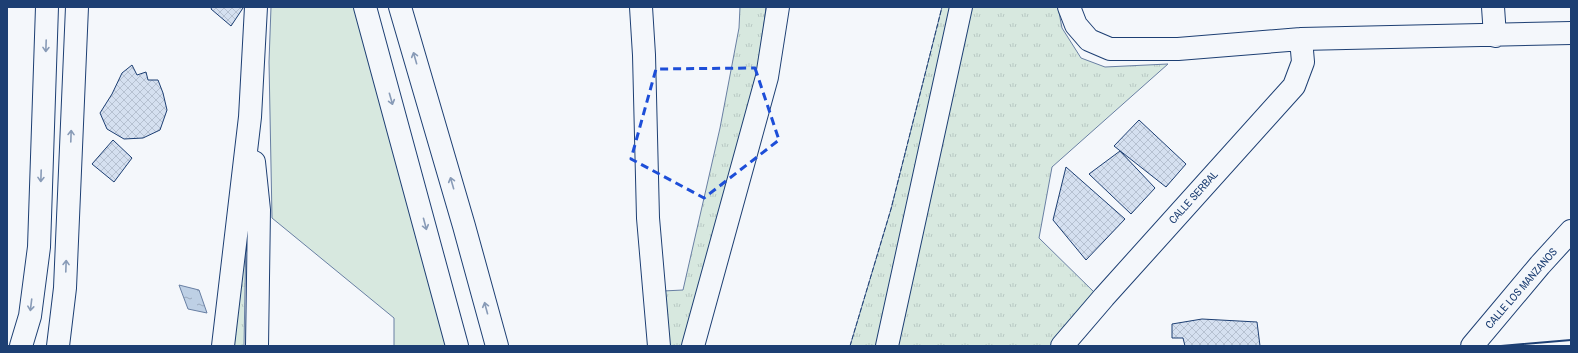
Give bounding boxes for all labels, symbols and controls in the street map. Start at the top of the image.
one-way arrow [42,39,49,52]
one-way arrow [411,52,418,65]
one-way arrow [388,92,395,105]
one-way arrow [68,130,75,143]
street label: CALLE SERBAL [1165,168,1221,226]
one-way arrow [37,169,45,182]
one-way arrow [448,177,455,190]
one-way arrow [421,217,429,230]
street label: CALLE LOS MANZANOS [1482,245,1560,331]
one-way arrow [63,260,70,273]
one-way arrow [27,298,35,311]
one-way arrow [482,302,490,315]

